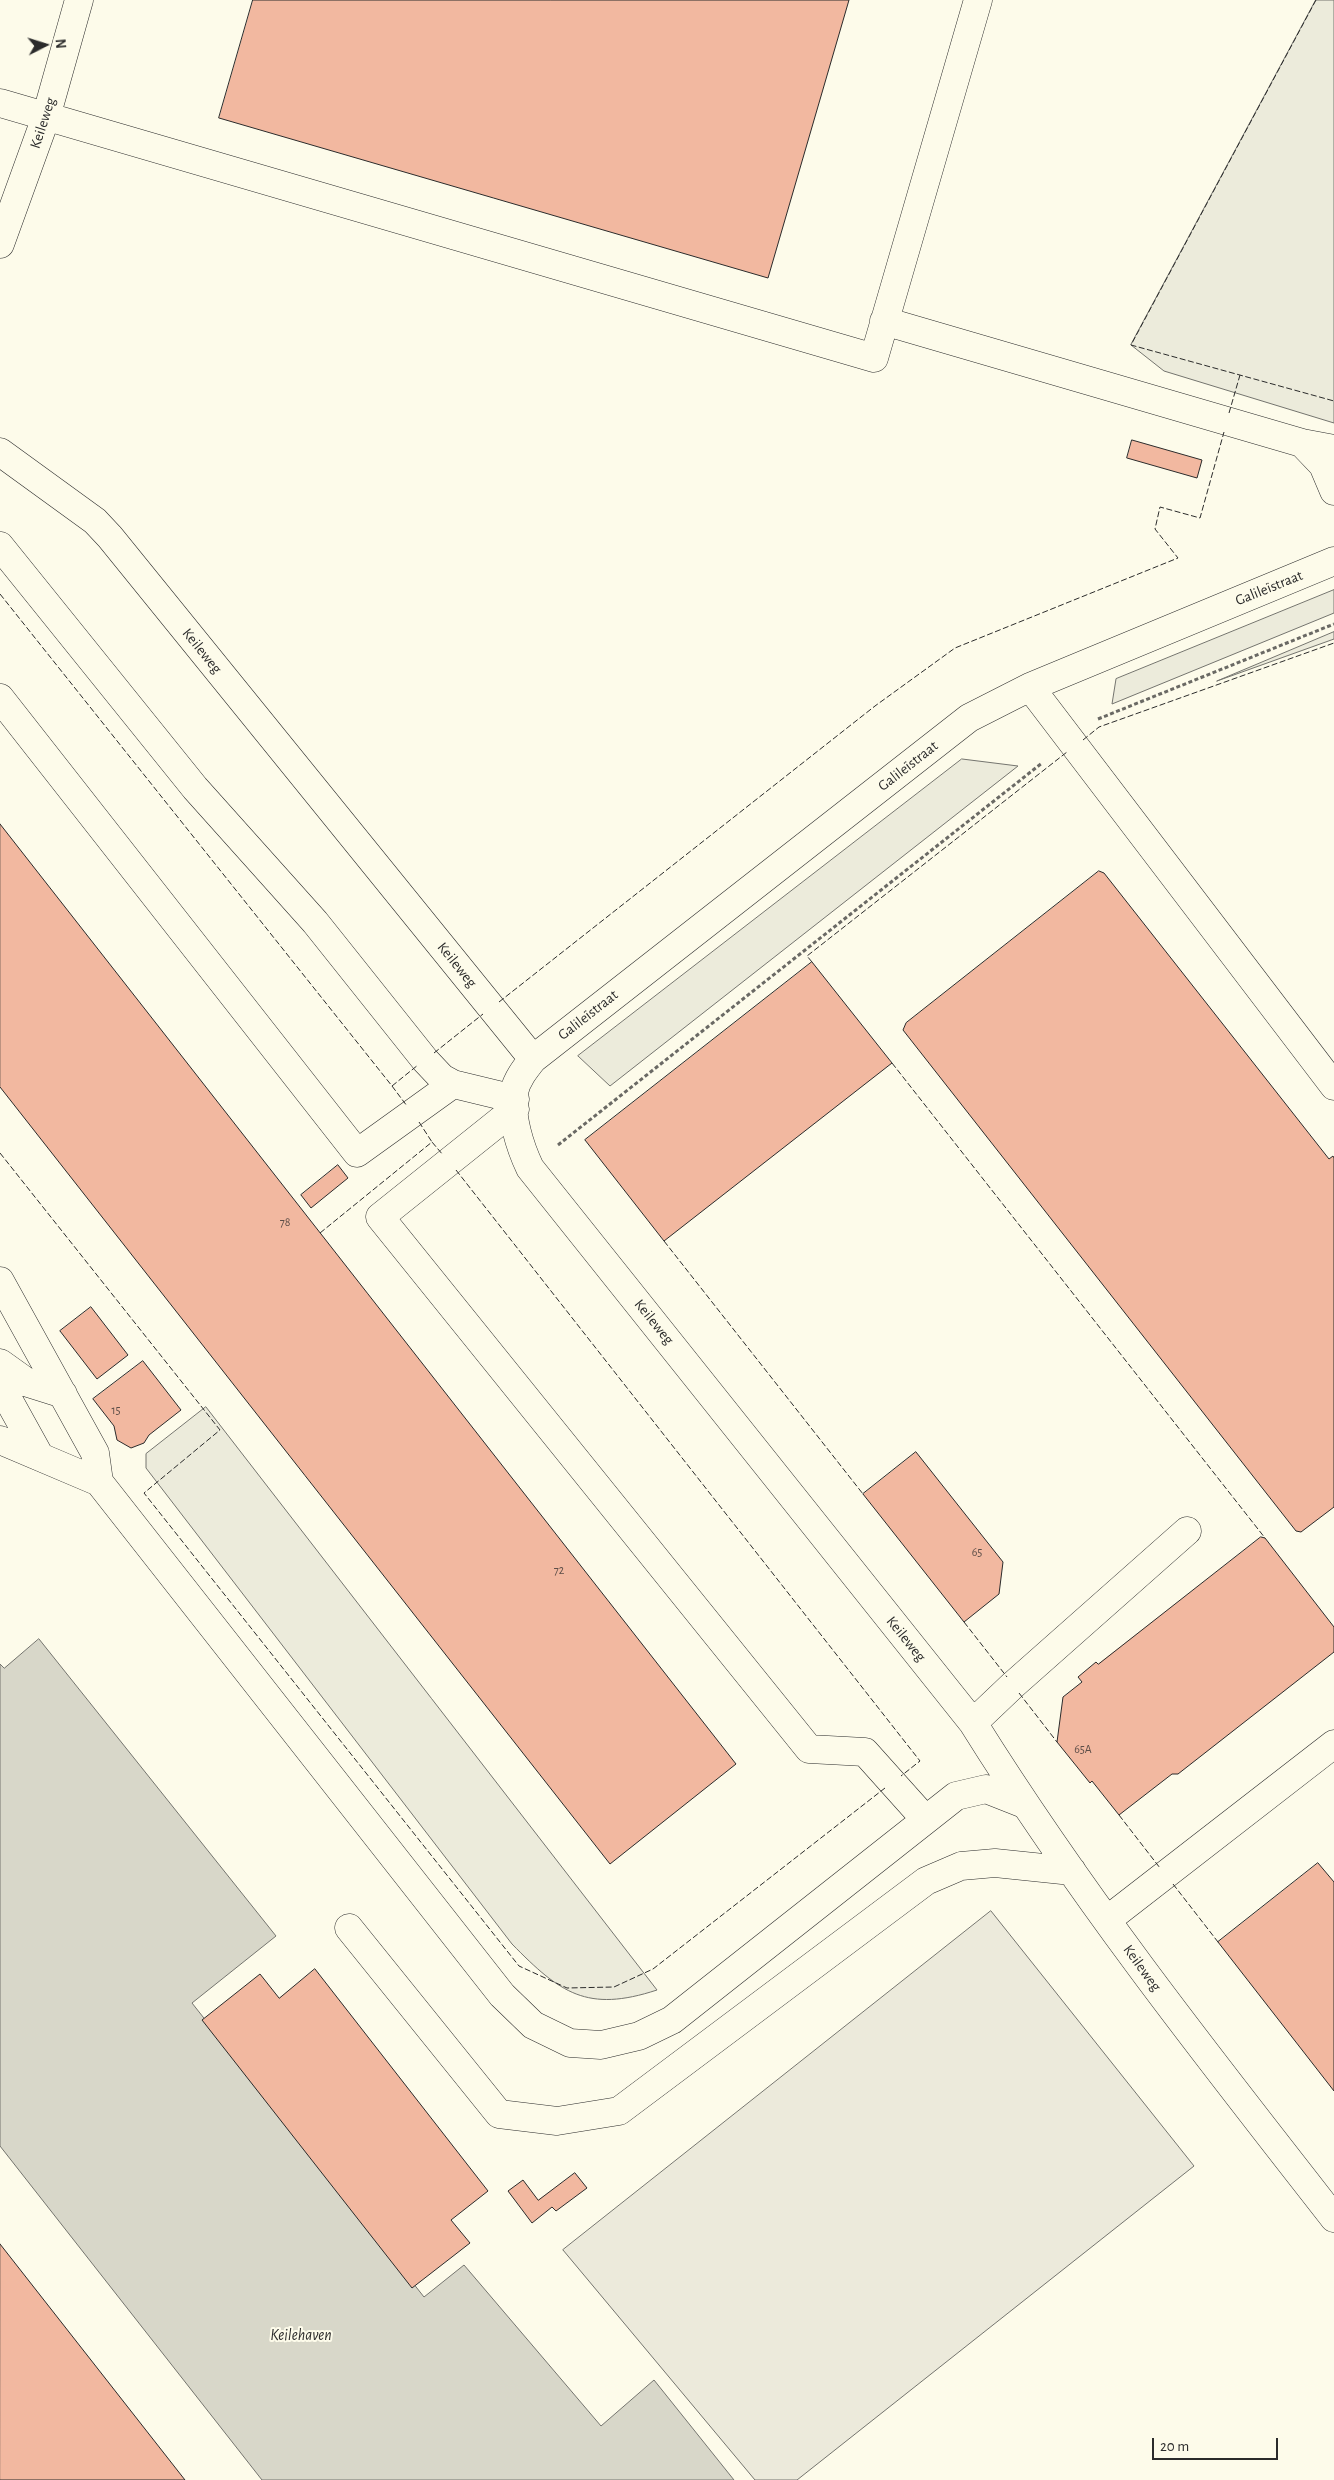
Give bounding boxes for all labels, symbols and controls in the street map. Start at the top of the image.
north arrow [20,20,70,70]
text: N [53,38,67,49]
street label: Keileweg [26,95,60,151]
street label: Galileïstraat [1233,566,1305,610]
street label: Keileweg [178,625,226,677]
street label: Galileïstraat [874,737,942,795]
street label: Keileweg [433,939,481,991]
street label: Galileïstraat [554,986,622,1044]
house number: 78 [280,1215,290,1229]
street label: Keileweg [630,1296,678,1348]
house number: 15 [111,1403,121,1417]
house number: 65 [972,1545,982,1559]
house number: 72 [554,1563,564,1577]
street label: Keileweg [882,1613,930,1665]
house number: 65A [1074,1742,1092,1756]
street label: Keileweg [1119,1941,1165,1995]
water label: Keilehaven [270,2325,332,2345]
scale bar [1154,2428,1280,2460]
text: 20 m [1160,2439,1189,2454]

